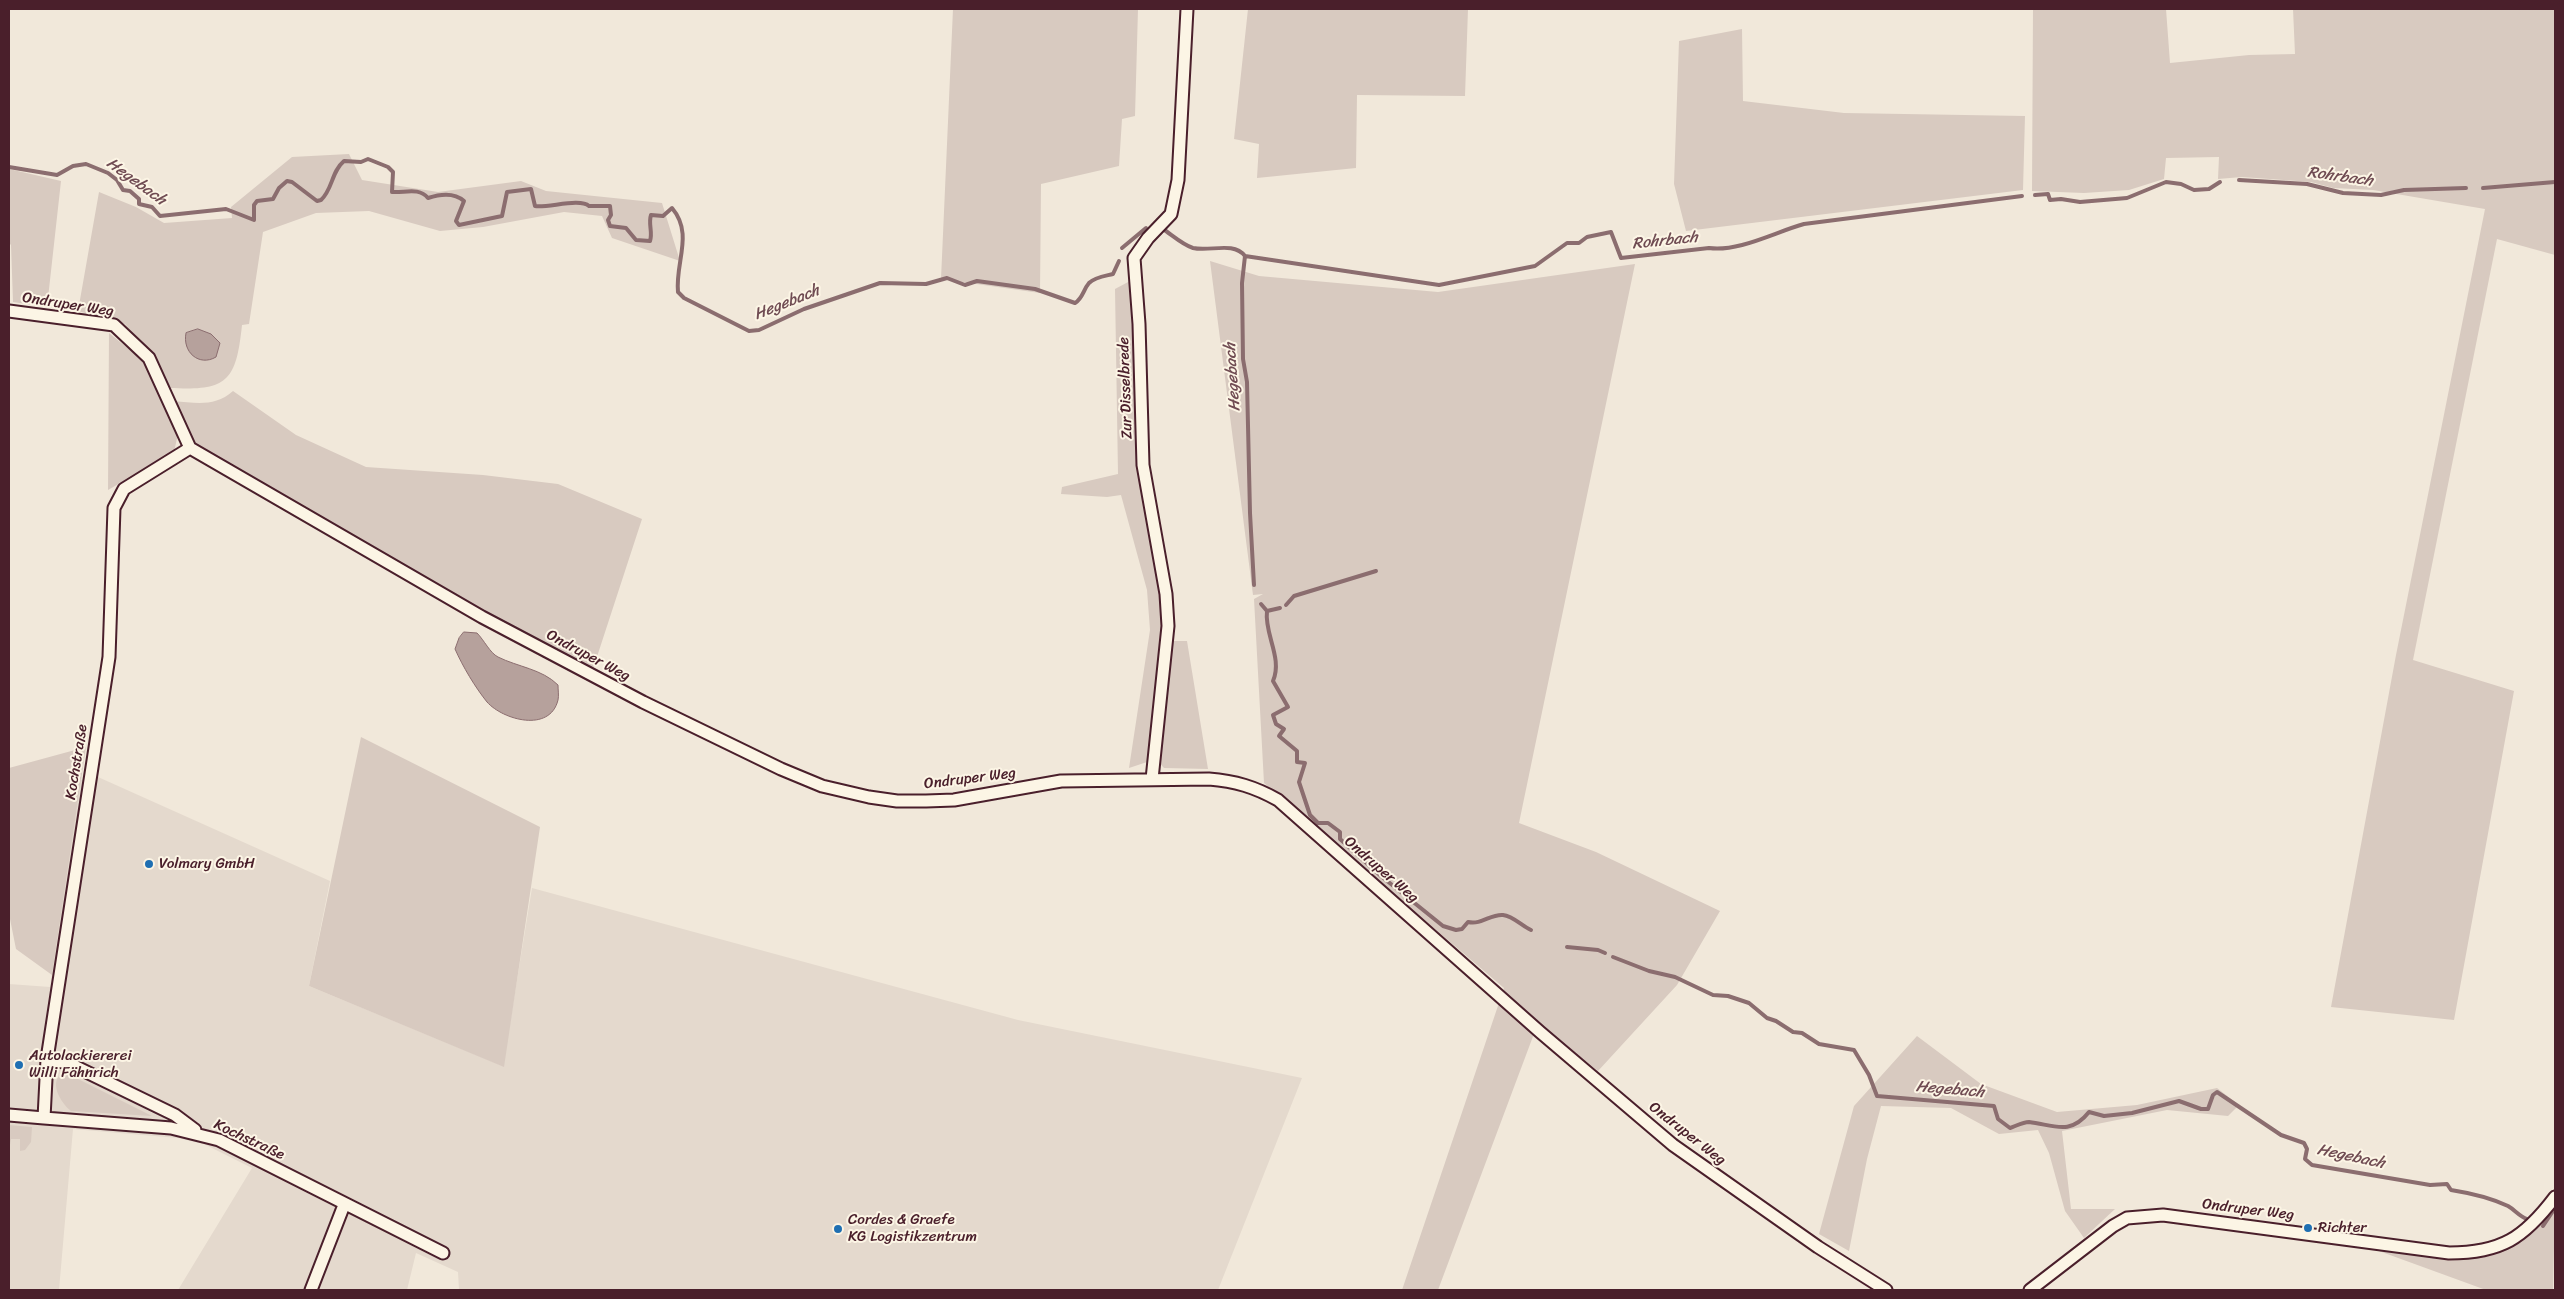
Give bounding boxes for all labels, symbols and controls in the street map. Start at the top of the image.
water label: Hegebach [103,154,169,210]
water label: Rohrbach [2306,163,2374,191]
water label: Rohrbach [1631,228,1699,254]
water label: Hegebach [752,281,822,325]
street label: Ondruper Weg [21,289,115,321]
street label: Zur Disselbrede [1115,337,1137,439]
water label: Hegebach [1221,342,1245,412]
street label: Ondruper Weg [543,626,633,686]
street label: Kochstraße [62,723,92,801]
street label: Ondruper Weg [923,764,1017,794]
street label: Ondruper Weg [1340,833,1422,907]
place label: Volmary GmbH [159,855,255,873]
marker: Volmary GmbH [143,858,155,870]
place label: Autolackiererei Willi Fähnrich [29,1047,132,1082]
marker: Autolackiererei Willi Fähnrich [13,1059,25,1071]
water label: Hegebach [1915,1077,1985,1103]
street label: Ondruper Weg [1645,1098,1729,1170]
street label: Kochstraße [211,1116,287,1164]
water label: Hegebach [2315,1140,2387,1174]
street label: Ondruper Weg [2201,1195,2295,1225]
place label: Cordes & Graefe KG Logistikzentrum [848,1211,977,1246]
place label: Richter [2318,1219,2366,1237]
marker: Richter [2302,1222,2314,1234]
marker: Cordes & Graefe KG Logistikzentrum [832,1223,844,1235]

